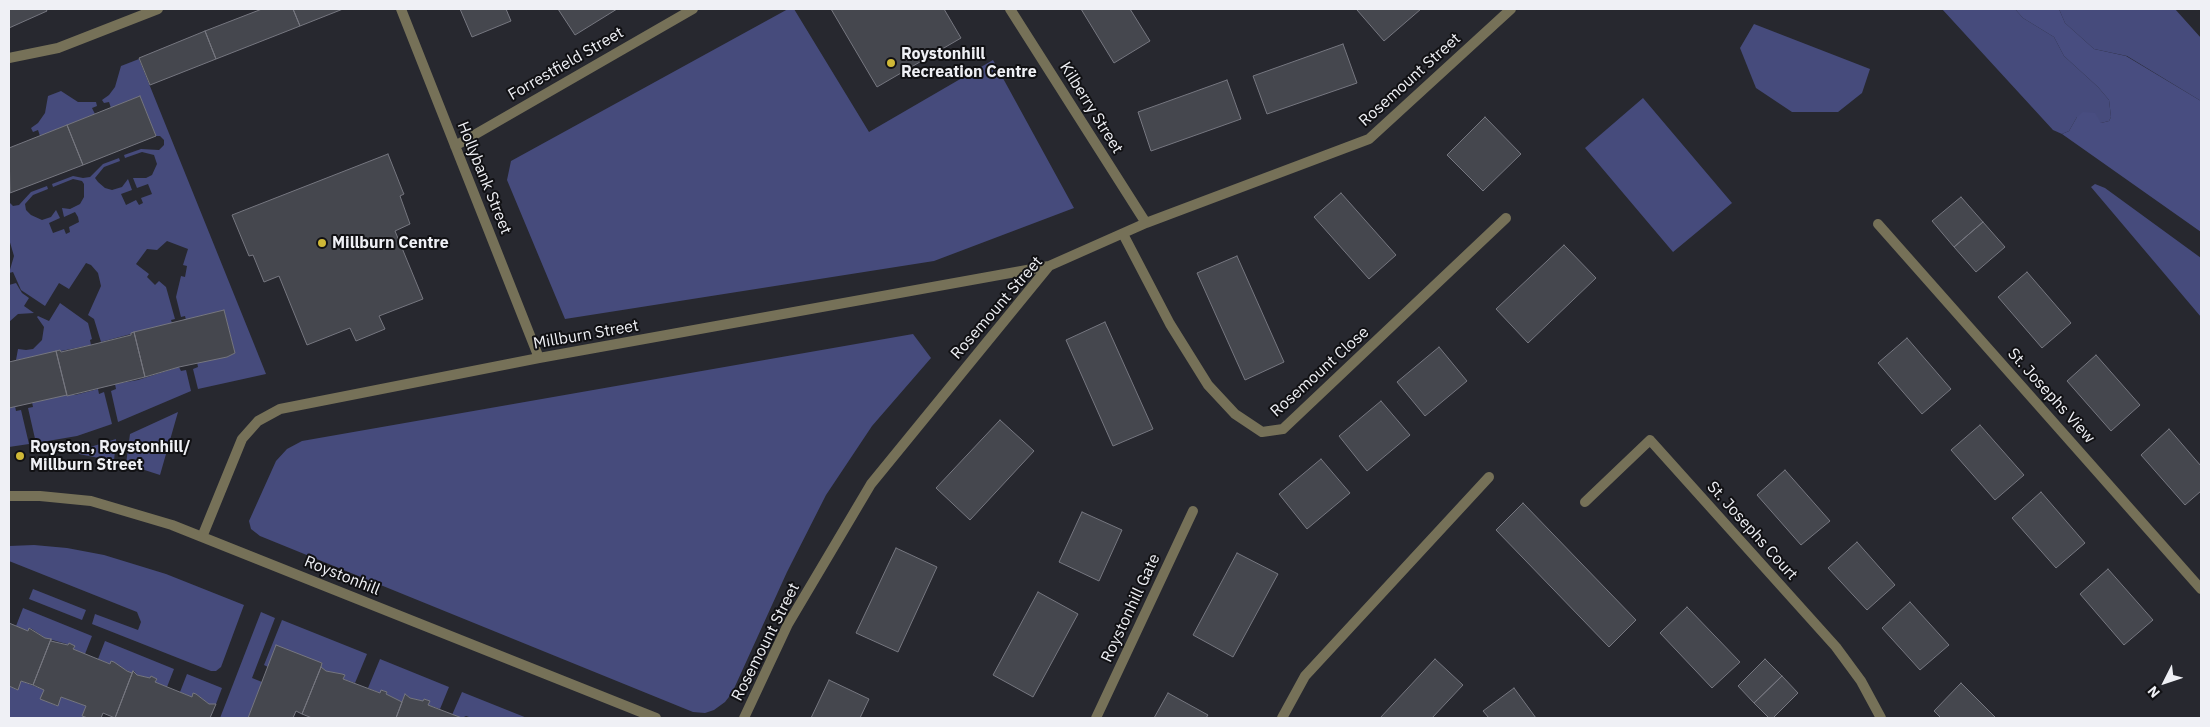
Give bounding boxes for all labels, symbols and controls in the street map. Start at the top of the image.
street label: Forrestfield Street [505,23,627,105]
street label: Rosemount Street [1355,29,1465,131]
place label: Roystonhill Recreation Centre [901,44,1037,82]
marker: Roystonhill Recreation Centre [885,57,897,69]
street label: Kilberry Street [1055,59,1127,157]
street label: Hollybank Street [453,119,515,237]
place label: Millburn Centre [332,233,449,253]
marker: Millburn Centre [316,237,328,249]
street label: Rosemount Street [947,253,1047,363]
street label: Millburn Street [532,316,640,354]
street label: Rosemount Close [1267,323,1373,421]
street label: St. Josephs View [2003,344,2099,448]
place label: Royston, Roystonhill/ Millburn Street [30,437,191,475]
marker: Royston, Roystonhill/ Millburn Street [14,450,26,462]
street label: St. Josephs Court [1703,478,1801,584]
street label: Roystonhill Gate [1097,551,1165,665]
street label: Roystonhill [301,552,383,600]
street label: Rosemount Street [728,580,804,704]
north arrow [2140,657,2190,707]
text: N [2144,682,2164,702]

